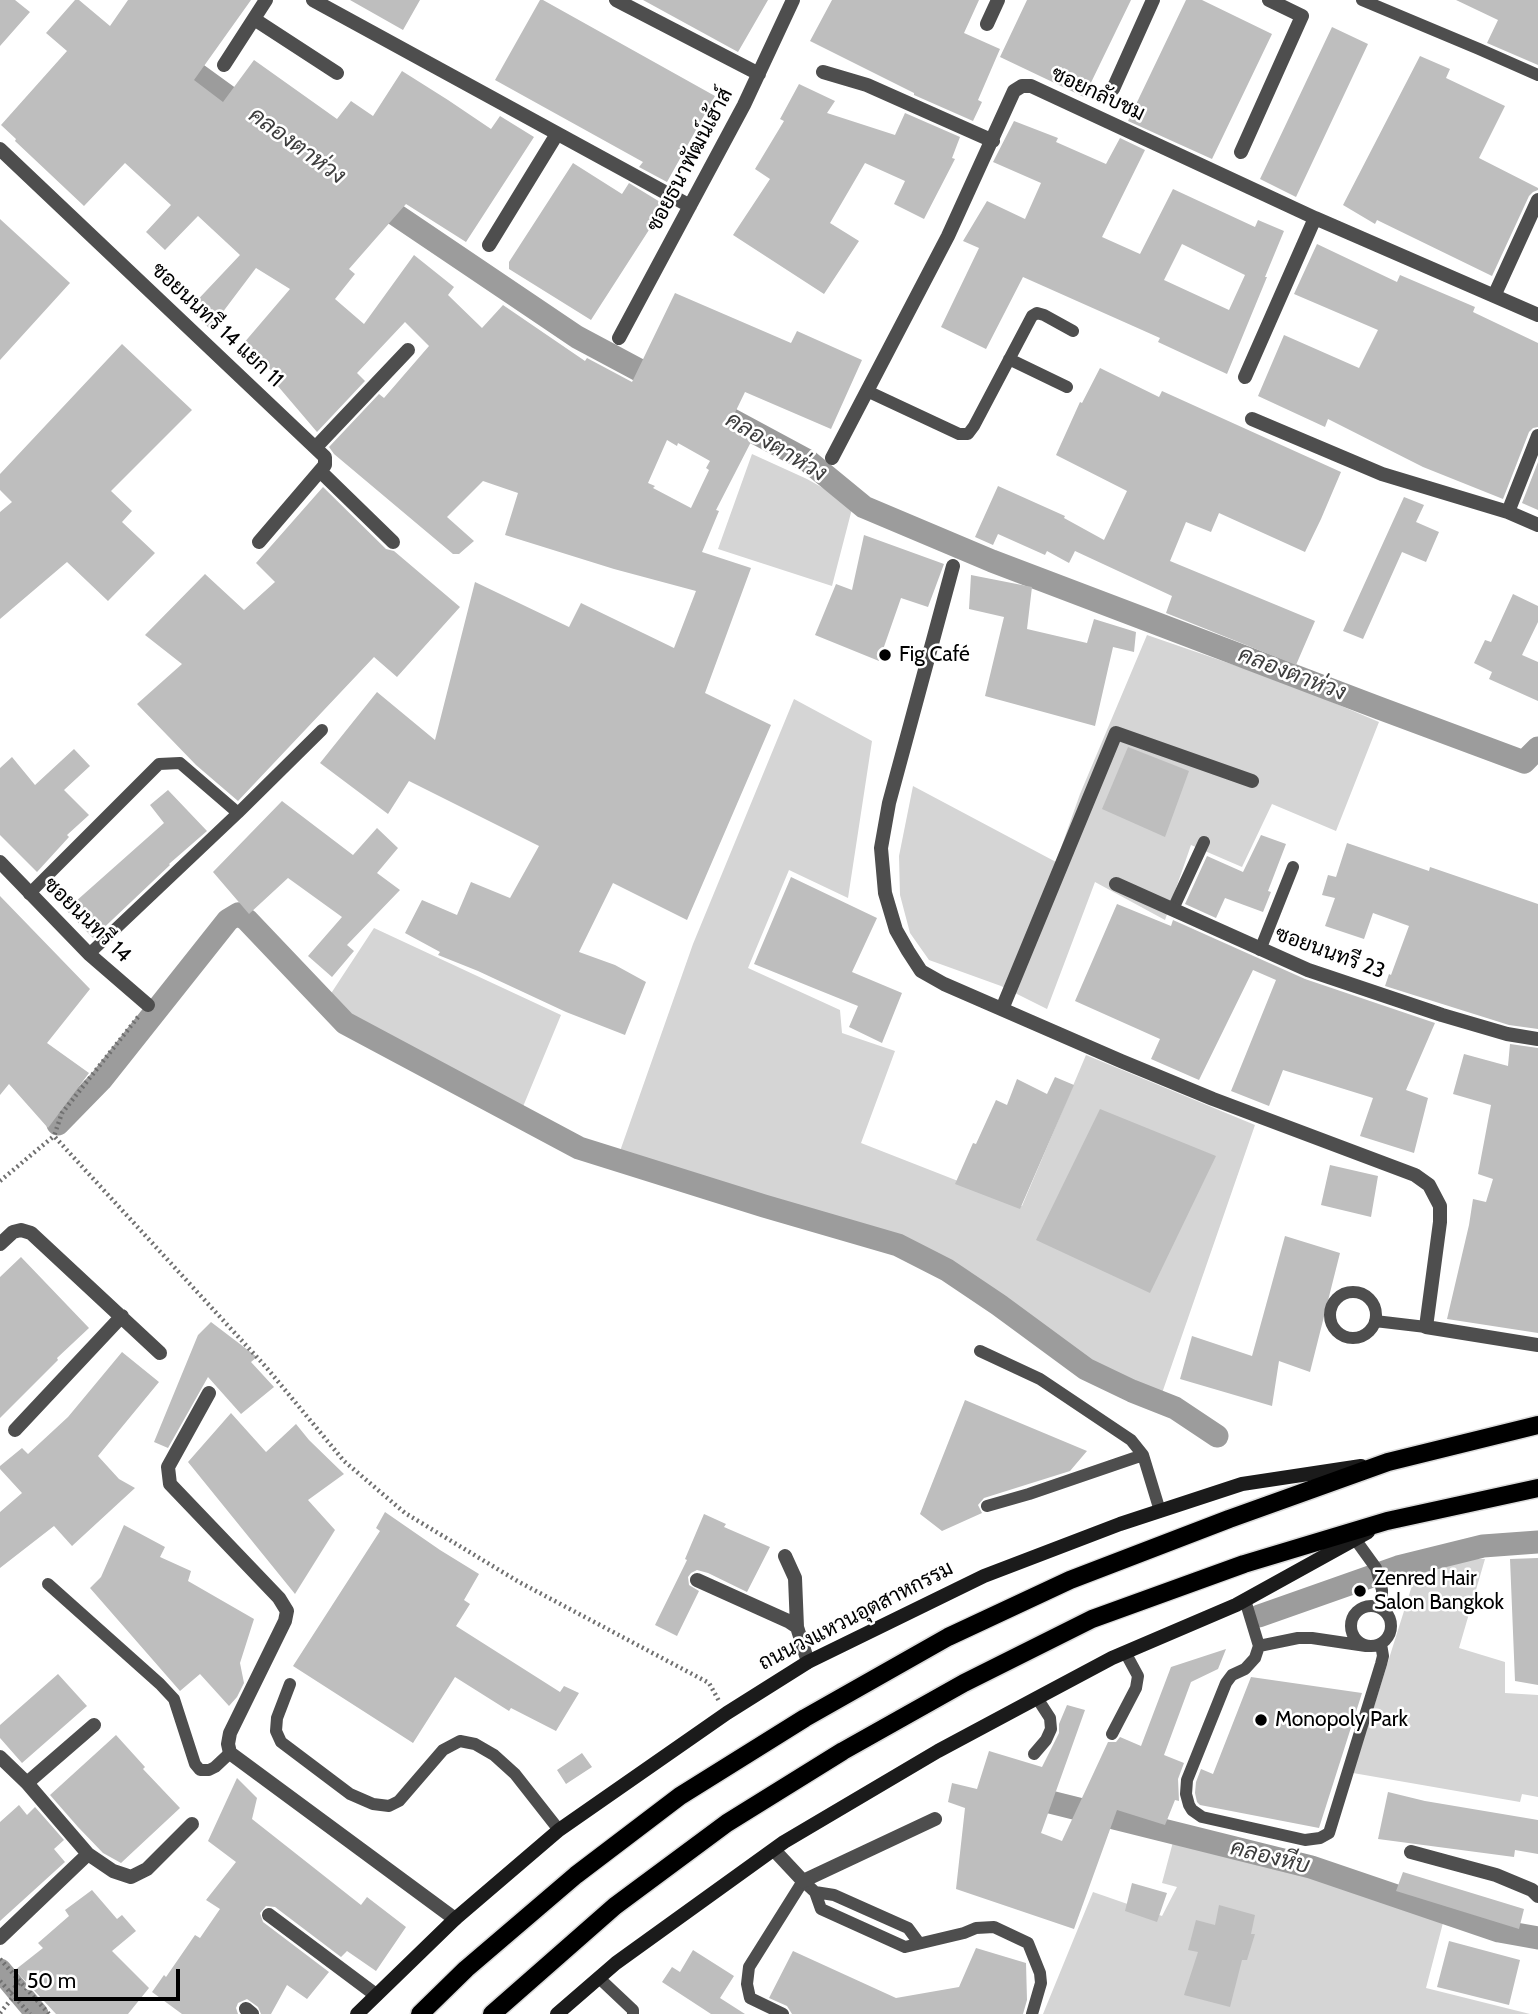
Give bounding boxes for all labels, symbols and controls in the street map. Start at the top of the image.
street label: ซอยกลับชม [1047,61,1149,127]
street label: ซอยธนาพัฒน์เฮ้าส์ [642,84,738,236]
water label: คลองตาห่วง [243,102,351,190]
street label: ซอยนนทรี 14 แยก 11 [146,257,288,393]
water label: คลองตาห่วง [720,406,832,488]
water label: คลองตาห่วง [1234,641,1350,707]
place label: Fig Café [899,642,970,668]
marker: Fig Café [877,647,893,663]
street label: ซอยนนทรี 14 [38,872,136,968]
street label: ซอยนนทรี 23 [1272,921,1388,985]
street label: ถนนวงแหวนอุตสาหกรรม [754,1556,958,1676]
place label: Zenred Hair Salon Bangkok [1374,1566,1504,1616]
marker: Zenred Hair Salon Bangkok [1352,1583,1368,1599]
place label: Monopoly Park [1275,1707,1408,1733]
marker: Monopoly Park [1253,1712,1269,1728]
water label: คลองหีบ [1228,1834,1312,1880]
scale bar [18,1954,184,1998]
text: 50 m [27,1968,76,1993]

